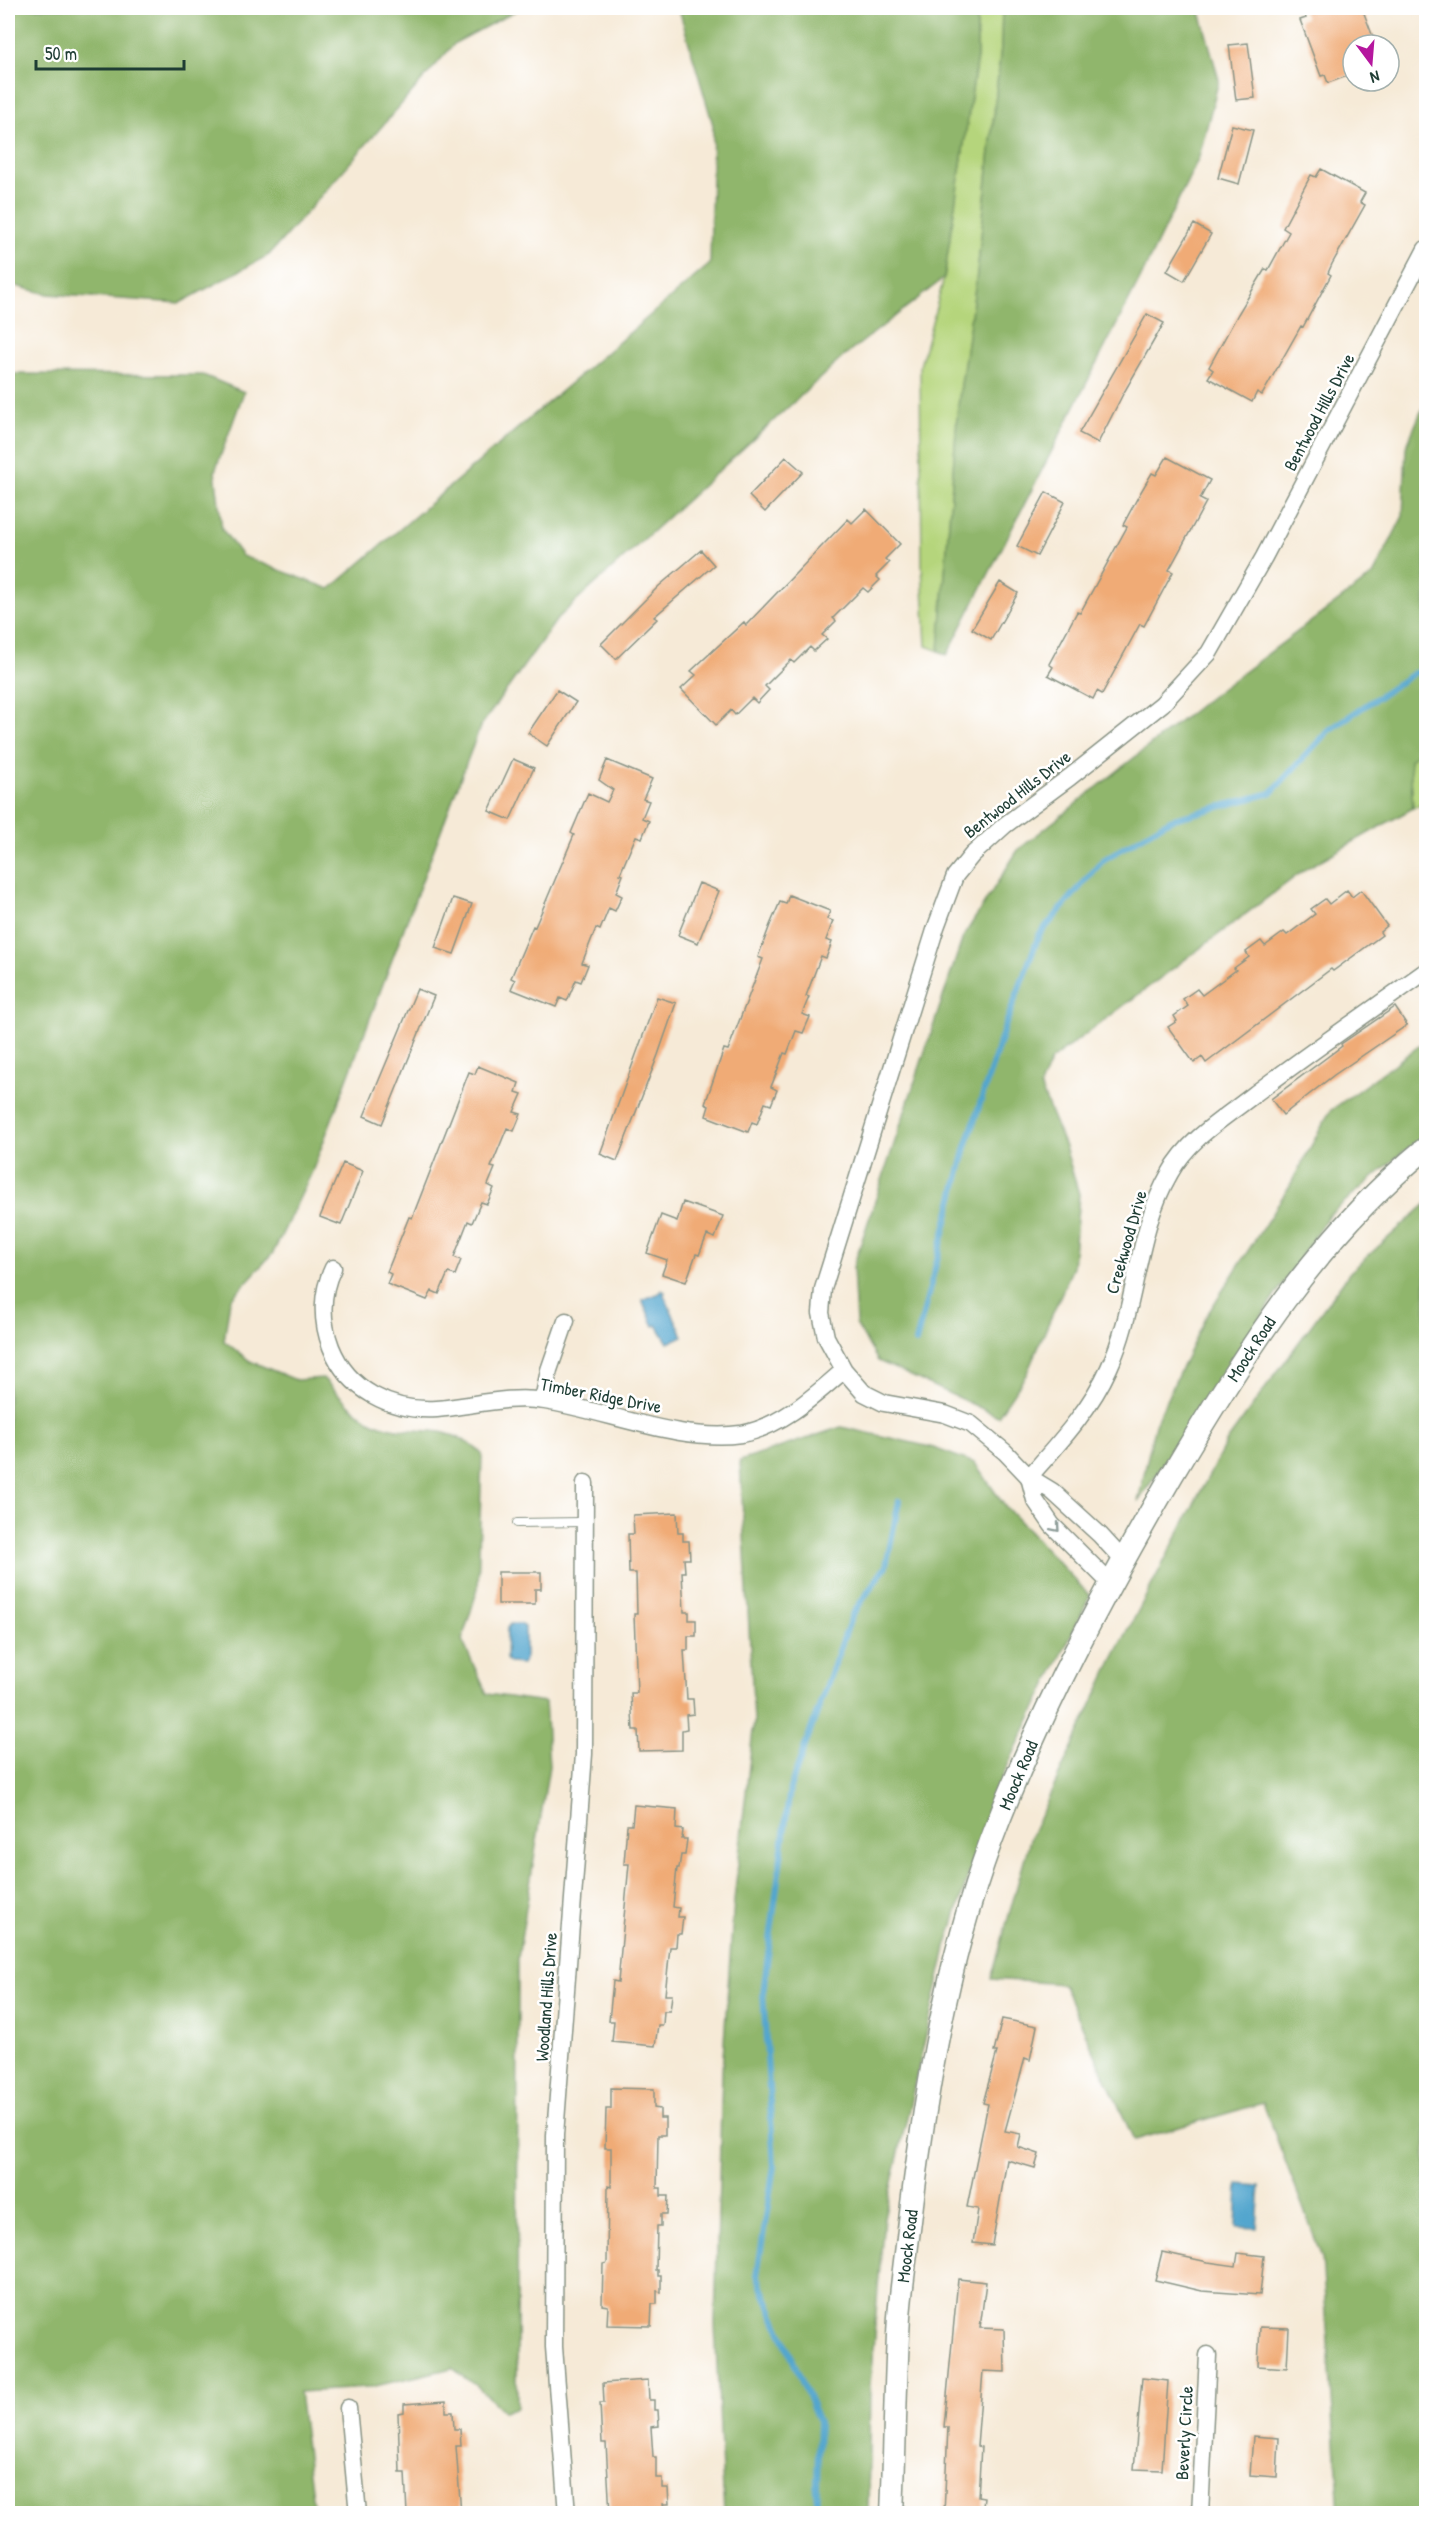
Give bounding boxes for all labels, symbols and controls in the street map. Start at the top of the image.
scale bar [36,33,184,71]
north arrow [1341,33,1401,93]
text: 50 m [45,41,77,66]
text: N [1368,66,1382,89]
street label: Bentwood Hills Drive [1277,349,1361,475]
street label: Bentwood Hills Drive [958,744,1076,844]
street label: Creekwood Drive [1099,1187,1153,1297]
street label: Moock Road [1221,1311,1281,1387]
street label: Timber Ridge Drive [538,1371,664,1419]
one-way arrow [1049,1521,1060,1532]
street label: Moock Road [992,1736,1044,1814]
street label: Woodland Hills Drive [529,1932,563,2062]
street label: Moock Road [890,2208,924,2284]
street label: Beverly Circle [1169,2385,1199,2481]

